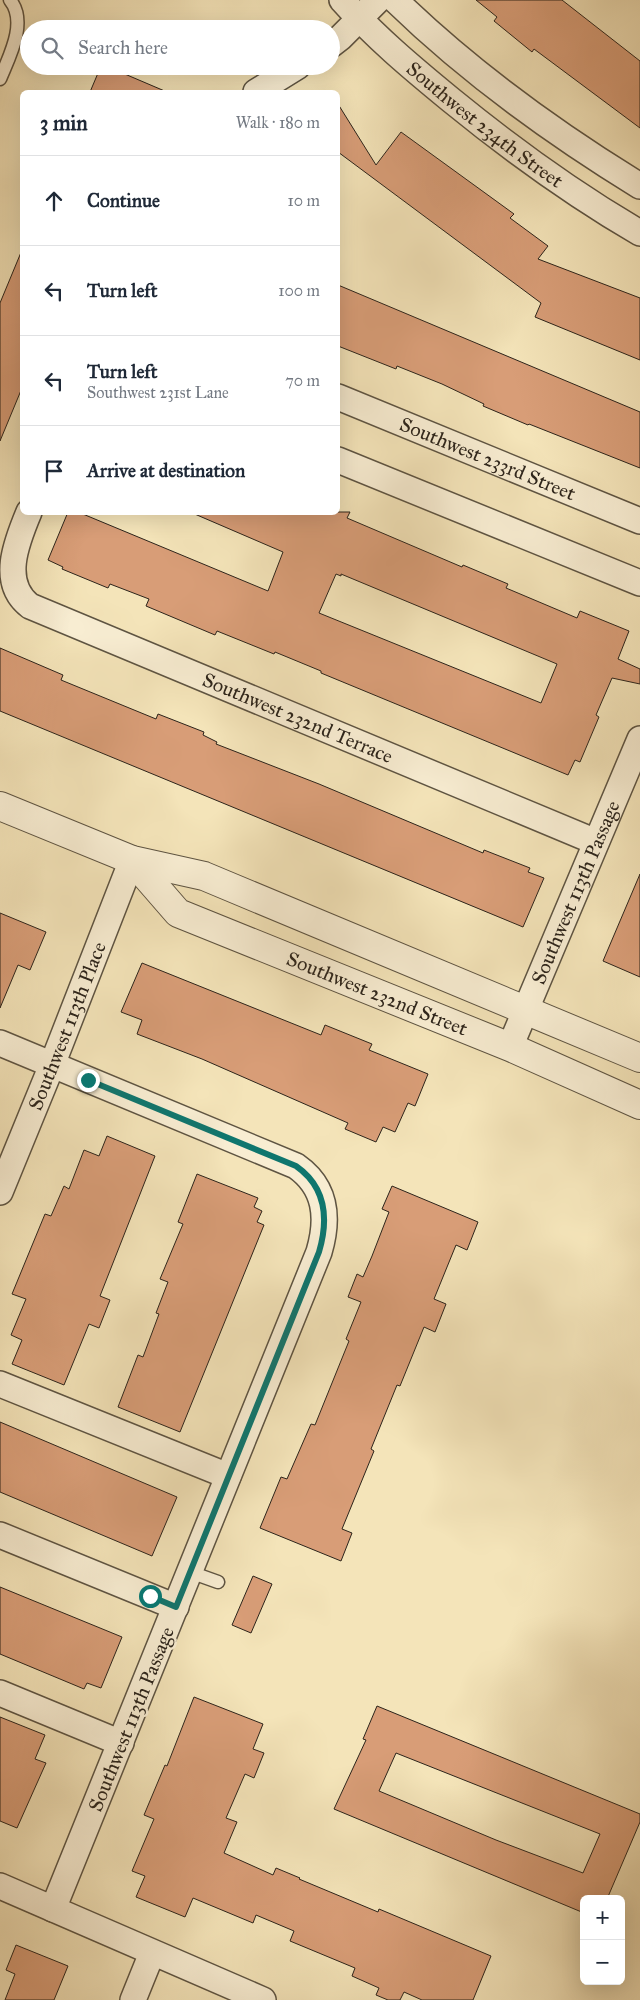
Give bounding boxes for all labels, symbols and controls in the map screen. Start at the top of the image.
search box [20,20,340,75]
icon: search [38,34,66,62]
text: Search here [78,36,168,59]
street label: Southwest 234th Street [402,56,568,193]
text: 3 min [40,110,88,136]
text: Walk · 180 m [236,113,320,132]
icon: ahead [40,187,68,215]
text: Continue [87,189,160,212]
text: 10 m [288,191,320,210]
icon: left [40,277,68,305]
text: Turn left [87,279,157,302]
text: 100 m [278,281,320,300]
text: Turn left [87,360,157,383]
icon: left [40,367,68,395]
text: 70 m [285,371,320,390]
text: Southwest 231st Lane [87,383,229,402]
street label: Southwest 233rd Street [396,412,579,505]
icon: arrive [40,457,68,485]
text: Arrive at destination [87,459,245,482]
street label: Southwest 232nd Terrace [199,667,396,768]
street label: Southwest 113th Passage [526,797,625,988]
street label: Southwest 113th Place [23,938,111,1114]
street label: Southwest 232nd Street [283,946,471,1041]
route end [77,1069,100,1092]
route start [139,1585,162,1608]
street label: Southwest 113th Passage [83,1623,180,1815]
map controls [580,1895,625,1985]
button: + [580,1895,625,1940]
button: − [580,1940,625,1985]

